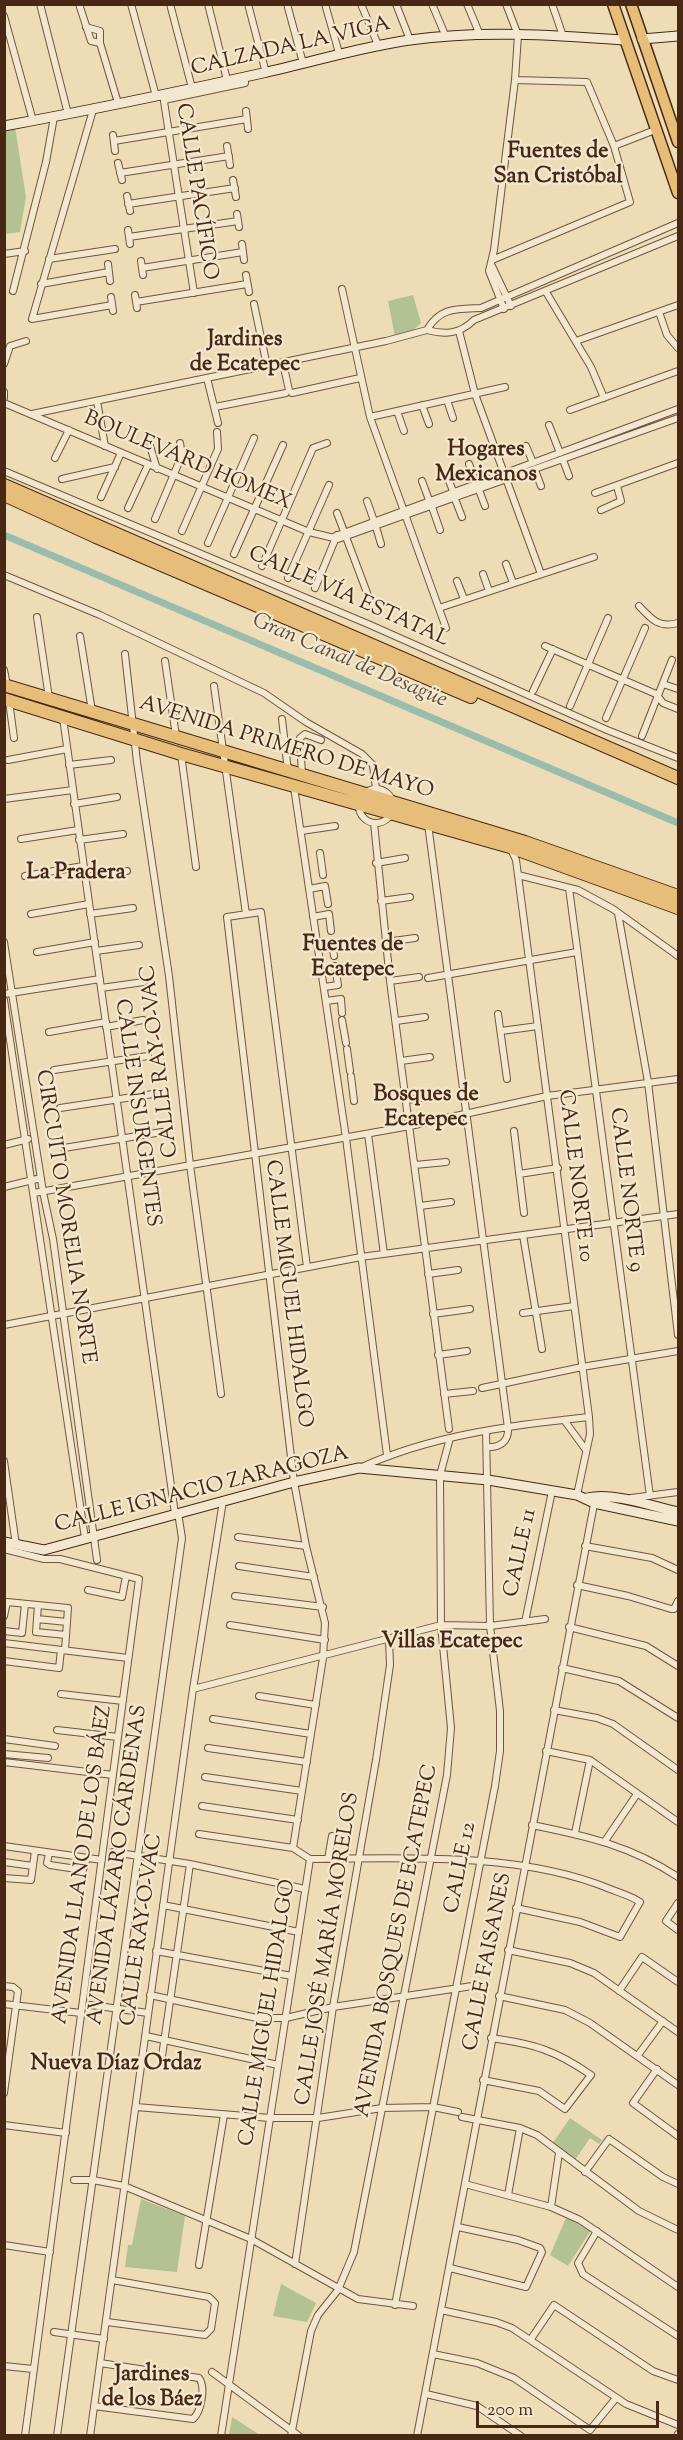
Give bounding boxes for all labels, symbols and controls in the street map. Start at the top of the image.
street label: CALZADA LA VIGA [189,13,393,83]
street label: CALLE PACÍFICO [169,102,221,282]
district label: Fuentes de San Cristóbal [493,140,623,192]
district label: Jardines de Ecatepec [190,328,300,380]
street label: BOULEVARD HOMEX [80,407,294,517]
district label: Hogares Mexicanos [435,438,537,490]
street label: CALLE VÍA ESTATAL [244,542,452,654]
water label: Gran Canal de Desagüe [247,609,451,715]
street label: AVENIDA PRIMERO DE MAYO [136,692,436,806]
district label: La Pradera [26,861,126,887]
district label: Fuentes de Ecatepec [302,933,404,984]
street label: CALLE RAY-O-VAC [137,963,185,1159]
street label: CALLE INSURGENTES [108,997,164,1229]
street label: CIRCUITO MORELIA NORTE [28,1068,100,1366]
district label: Bosques de Ecatepec [373,1083,479,1134]
street label: CALLE NORTE 10 [551,1088,597,1264]
street label: CALLE NORTE 9 [602,1106,648,1274]
street label: CALLE MIGUEL HIDALGO [258,1159,316,1429]
street label: CALLE IGNACIO ZARAGOZA [52,1442,352,1540]
street label: CALLE 11 [500,1506,544,1600]
district label: Villas Ecatepec [381,1630,523,1656]
street label: AVENIDA LÁZARO CÁRDENAS [84,1703,154,2027]
street label: AVENIDA LLANO DE LOS BÁEZ [49,1704,119,2026]
street label: AVENIDA BOSQUES DE ECATEPEC [351,1762,445,2120]
street label: CALLE JOSÉ MARÍA MORELOS [292,1791,366,2107]
street label: CALLE 12 [441,1820,483,1916]
street label: CALLE RAY-O-VAC [117,1832,169,2028]
street label: CALLE FAISANES [459,1871,519,2053]
street label: CALLE MIGUEL HIDALGO [235,1878,303,2148]
district label: Nueva Díaz Ordaz [30,2052,202,2078]
district label: Jardines de los Báez [102,2363,202,2414]
scale bar [479,2389,662,2427]
text: 200 m [487,2398,533,2424]

